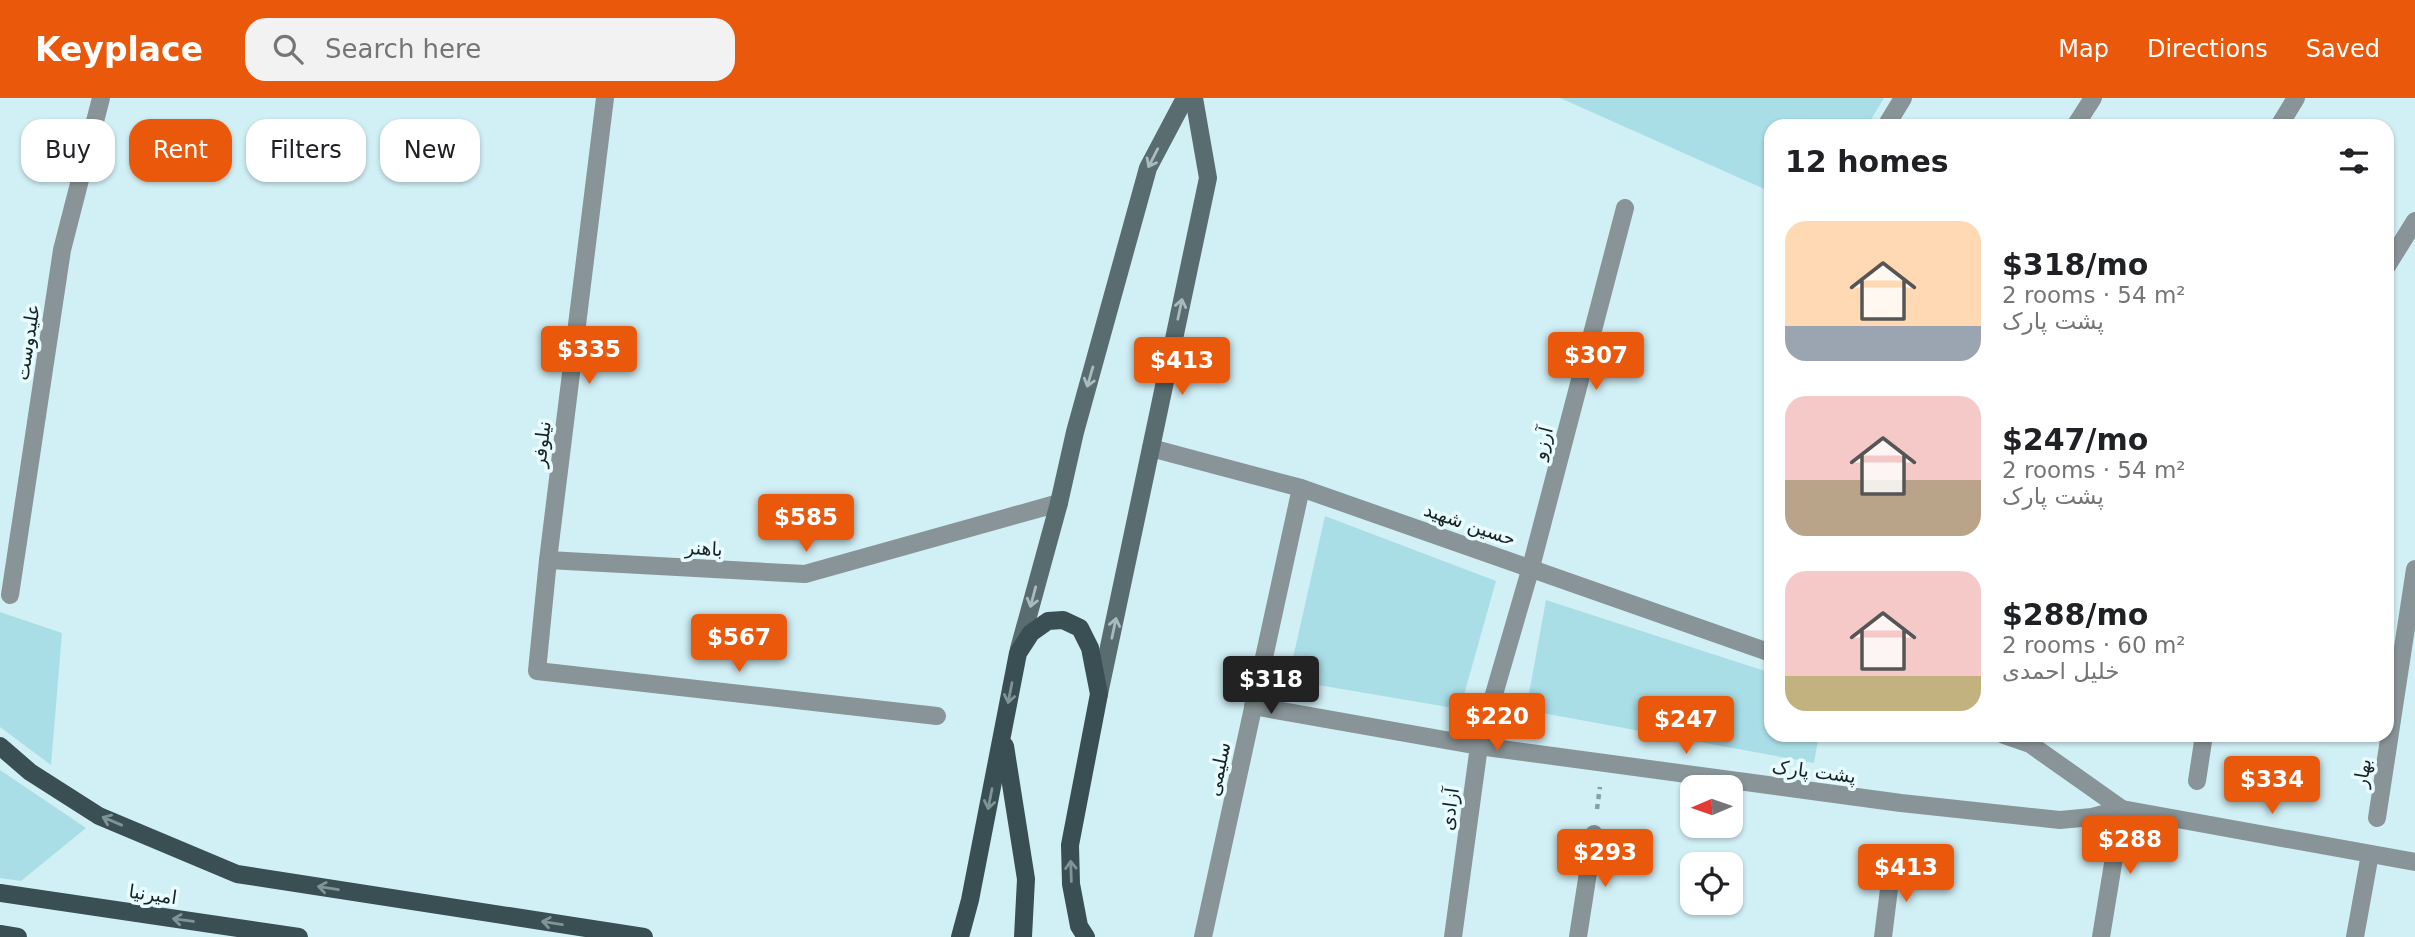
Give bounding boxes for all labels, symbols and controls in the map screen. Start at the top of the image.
search box [245,18,735,81]
text: Keyplace [35,30,203,69]
icon: search [269,30,307,68]
text: Search here [325,34,481,64]
text: Map [2058,35,2109,63]
text: Directions [2147,35,2268,63]
text: Saved [2306,35,2380,63]
chip: Buy [21,119,115,182]
chip: Rent [129,119,232,182]
chip: Filters [246,119,366,182]
chip: New [380,119,480,182]
icon: filters [2335,142,2373,180]
text: 12 homes [1785,144,1949,179]
one-way arrow [1146,147,1160,168]
text: $318/mo [2002,247,2148,282]
icon: home [1841,249,1925,333]
text: 2 rooms · 54 m² [2002,282,2186,308]
one-way arrow [1174,298,1188,321]
street label: علیدوست [10,302,45,382]
text: پشت پارک [2002,308,2104,334]
pin: $335 [548,327,630,386]
pin: $307 [1555,332,1637,392]
text: $335 [557,336,621,362]
pin: $413 [1141,338,1223,397]
text: $307 [1564,342,1628,368]
text: $413 [1150,347,1214,373]
one-way arrow [1083,365,1096,387]
street label: نیلوفر [527,419,556,470]
text: $247/mo [2002,422,2148,457]
street label: آرزو [1526,423,1558,463]
icon: home [1841,424,1925,508]
text: 2 rooms · 54 m² [2002,457,2186,483]
text: پشت پارک [2002,483,2104,509]
pin: $585 [765,494,847,554]
street label: حسین شهید [1421,498,1519,551]
text: $585 [774,504,838,530]
street label: باهنر [684,536,723,561]
one-way arrow [1026,586,1039,608]
text: $288/mo [2002,597,2148,632]
icon: home [1841,599,1925,683]
pin: $567 [698,614,780,674]
one-way arrow [1107,617,1121,640]
text: $567 [707,624,771,650]
text: 2 rooms · 60 m² [2002,632,2186,658]
pin: $318 [1230,656,1312,716]
text: خلیل احمدی [2002,658,2119,684]
text: $318 [1239,666,1303,692]
one-way arrow [1003,681,1017,704]
pin: $220 [1456,694,1538,753]
pin: $247 [1645,696,1727,756]
text: $220 [1465,703,1529,729]
text: $247 [1654,706,1718,732]
street label: سلیمی [1202,740,1234,798]
street label: پشت پارک [1771,755,1857,788]
pin: $334 [2231,756,2313,816]
street label: بهار [2349,757,2376,790]
text: $334 [2240,766,2304,792]
north arrow [1680,775,1743,838]
map controls [1680,775,1743,915]
street label: آزادی [1434,785,1464,832]
one-way arrow [982,787,996,810]
one-way arrow [101,814,123,827]
pin: $288 [2089,816,2171,876]
text: $288 [2098,826,2162,852]
pin: $293 [1564,830,1646,889]
text: $293 [1573,839,1637,865]
pin: $413 [1865,844,1947,904]
button: locate [1680,852,1743,915]
text: $413 [1874,854,1938,880]
one-way arrow [1064,860,1077,883]
street label: امیرنیا [127,880,179,909]
one-way arrow [317,881,340,894]
one-way arrow [172,913,195,926]
one-way arrow [542,916,564,929]

